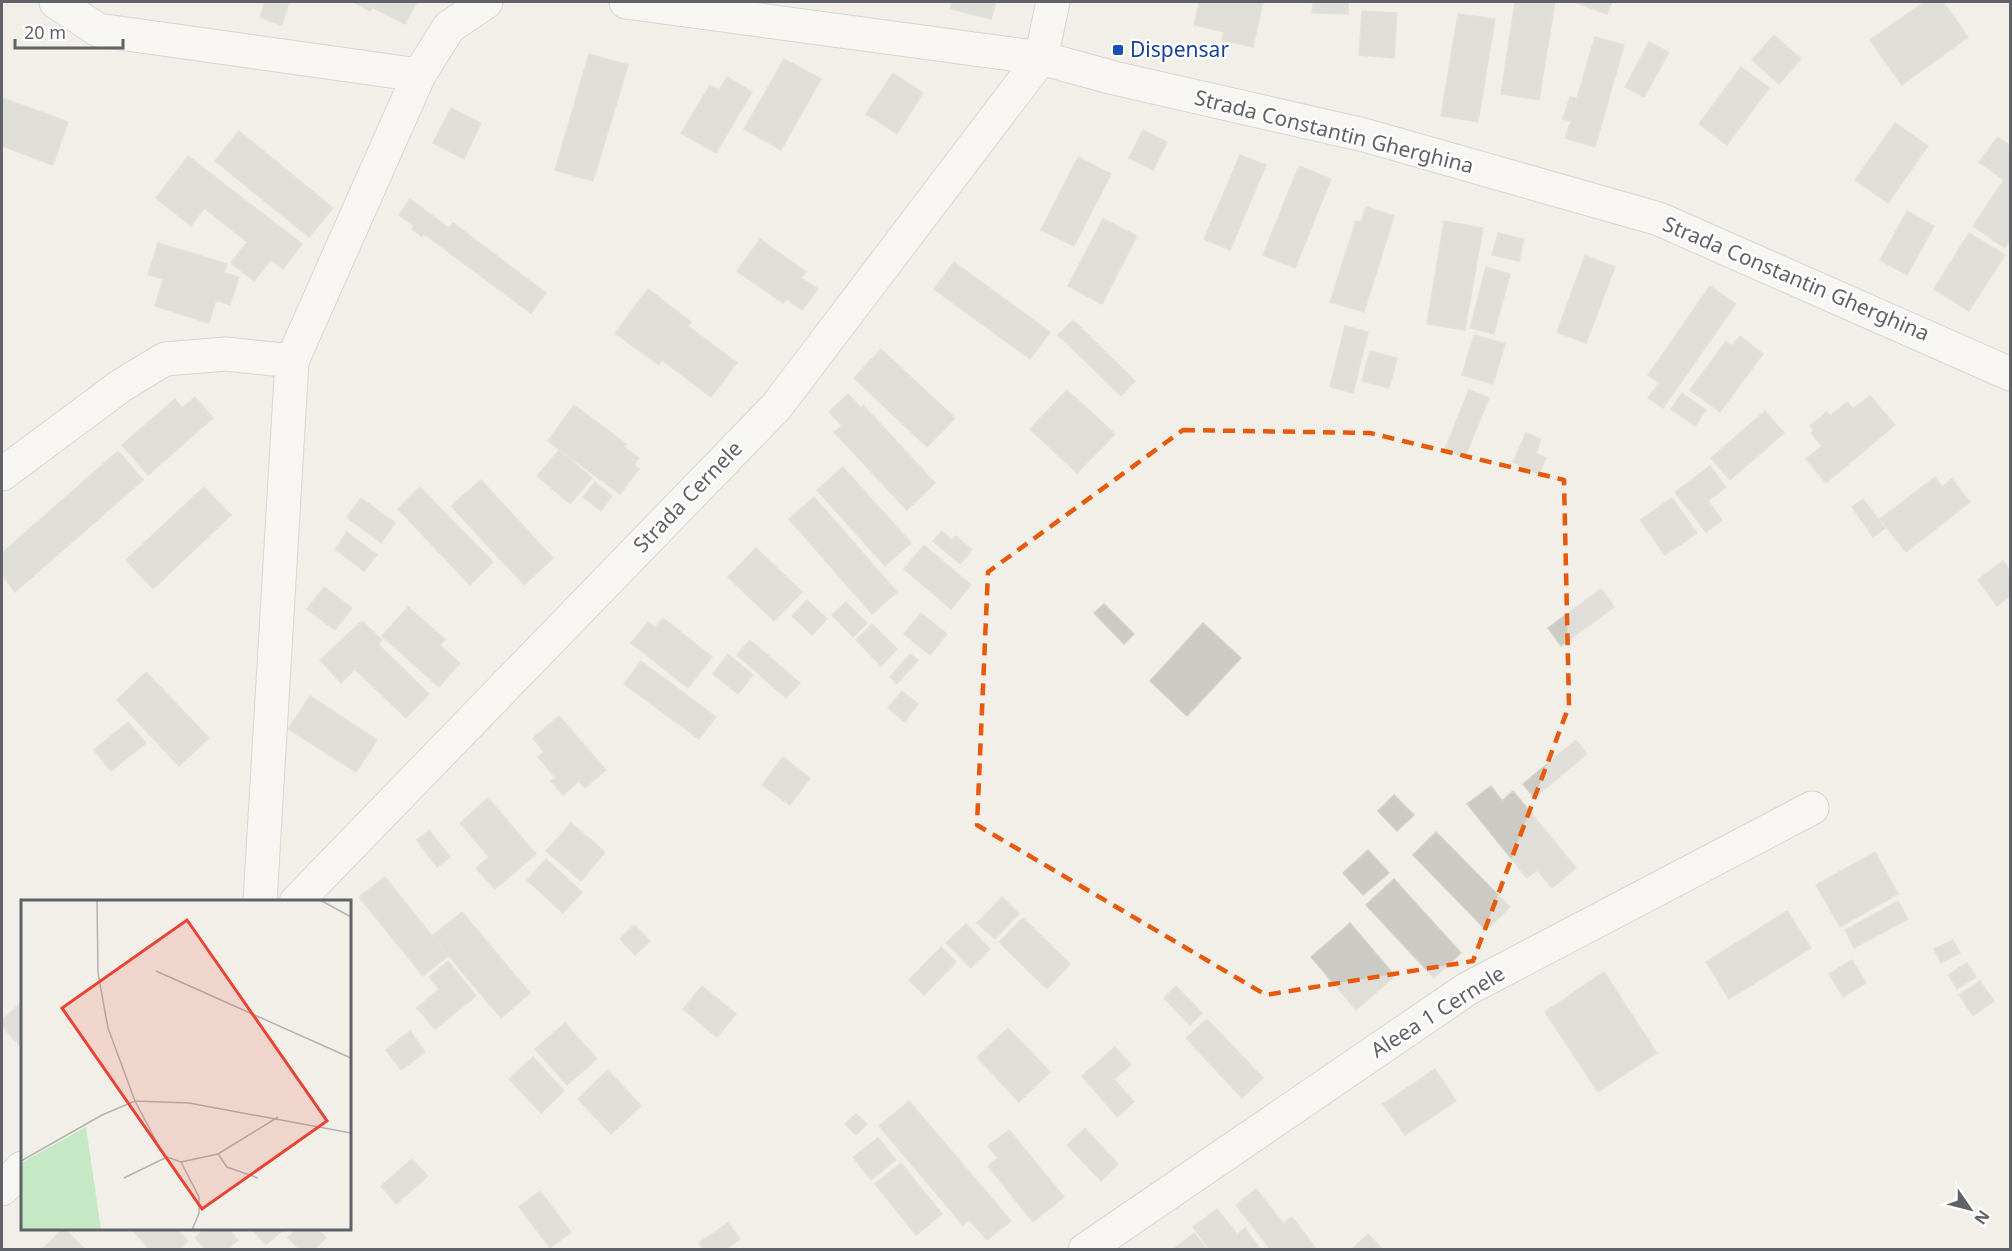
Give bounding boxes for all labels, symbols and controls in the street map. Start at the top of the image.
scale bar [15,12,123,50]
text: 20 m [24,20,66,44]
place label: Dispensar [1130,35,1229,63]
marker: Dispensar [1111,43,1125,57]
street label: Strada Constantin Gherghina [1192,83,1477,179]
street label: Strada Constantin Gherghina [1659,209,1934,347]
street label: Strada Cernele [627,434,748,558]
inset map [21,900,351,1230]
street label: Aleea 1 Cernele [1365,959,1510,1064]
north arrow [1940,1179,2000,1239]
text: N [1970,1206,1995,1229]

